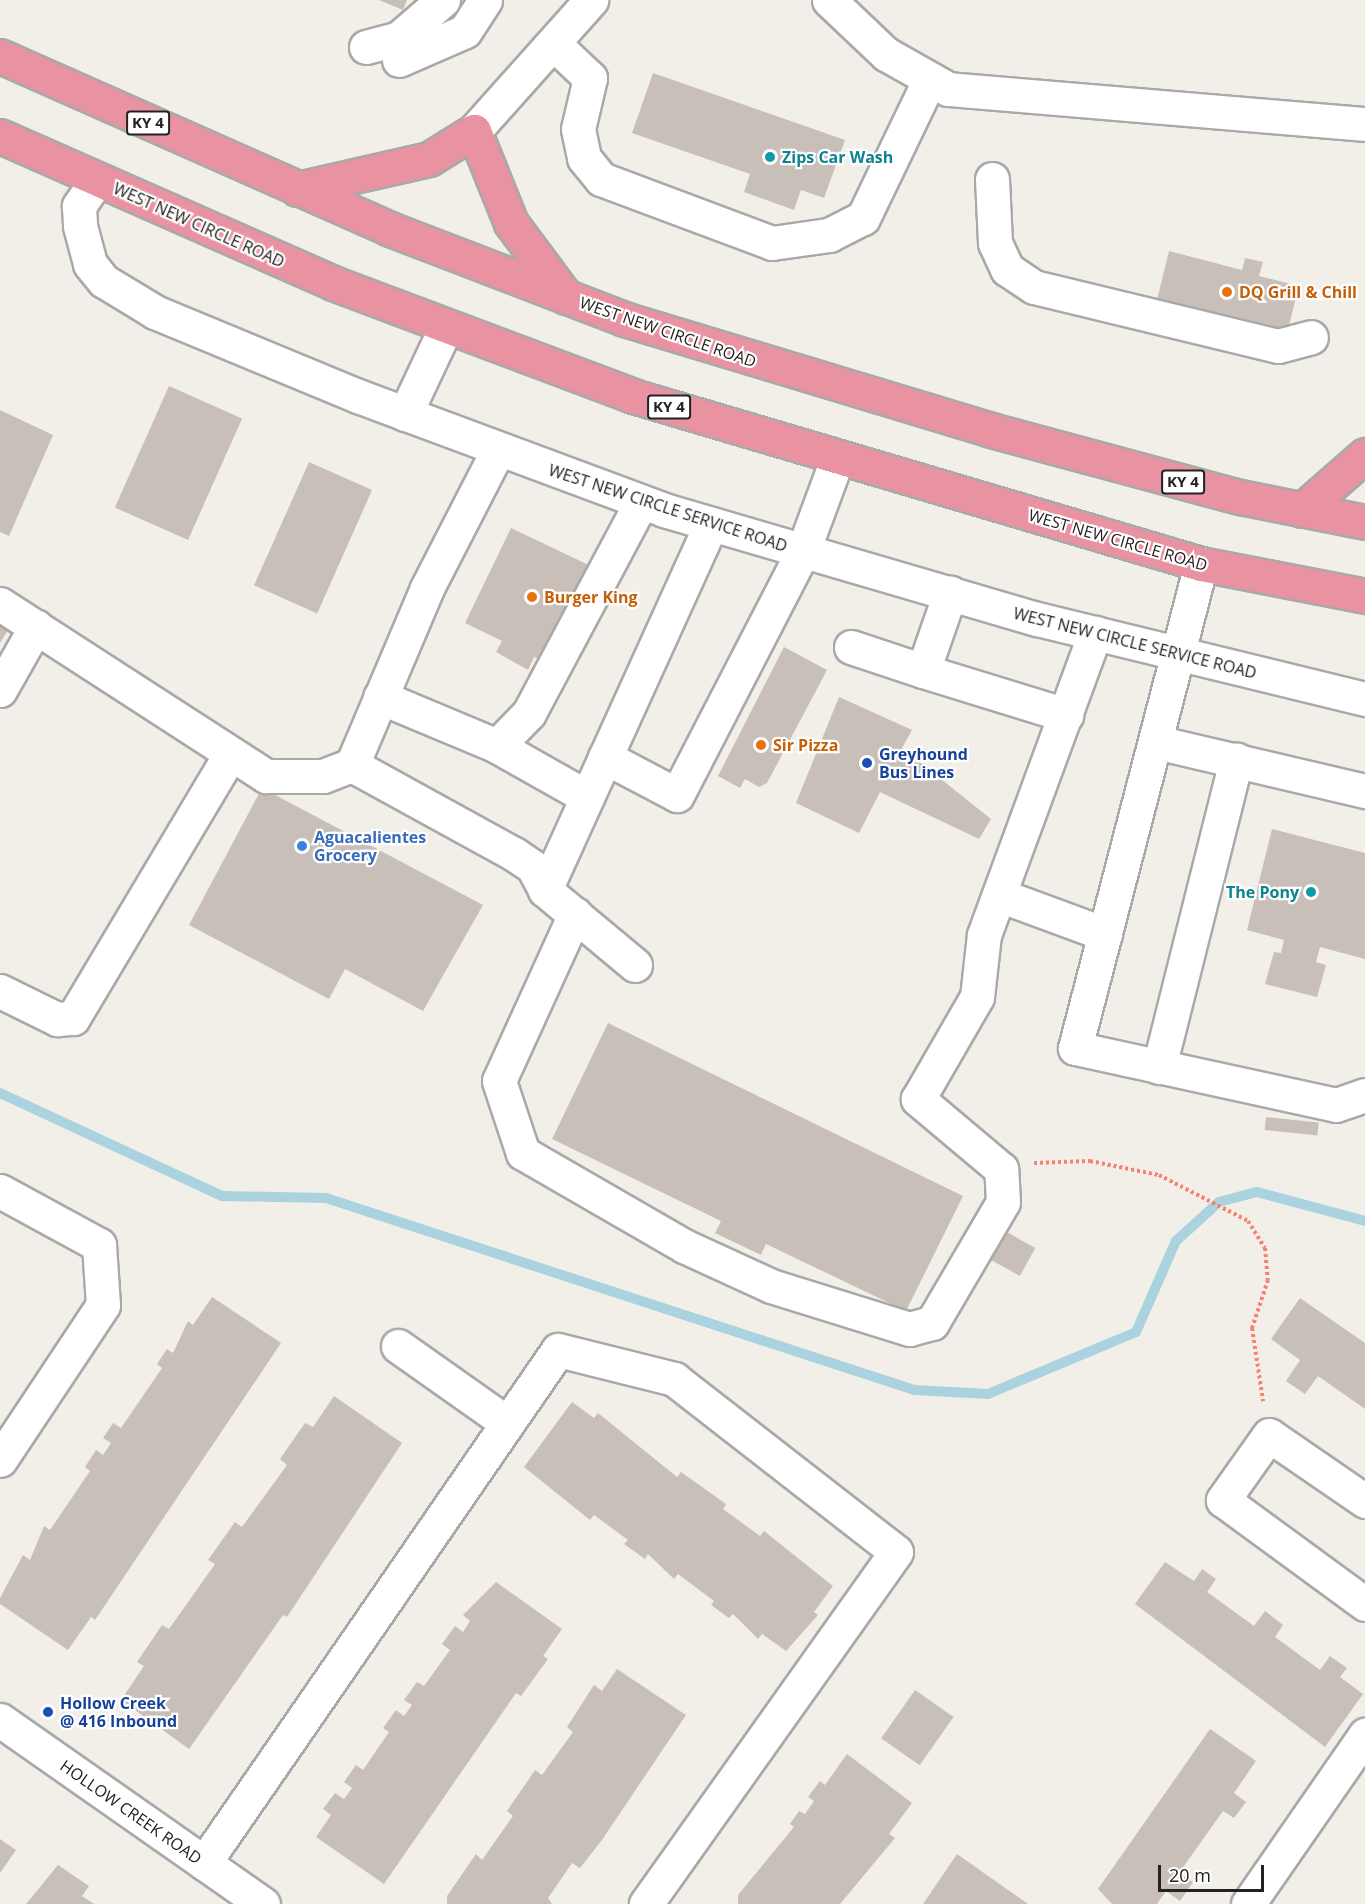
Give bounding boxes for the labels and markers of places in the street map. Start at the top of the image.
place label: Zips Car Wash [782,147,893,167]
marker: Zips Car Wash [763,150,777,164]
place label: DQ Grill & Chill [1239,282,1357,302]
marker: DQ Grill & Chill [1220,285,1234,299]
place label: Burger King [544,587,638,607]
marker: Burger King [525,590,539,604]
place label: Sir Pizza [773,735,838,755]
marker: Sir Pizza [754,738,768,752]
place label: Greyhound Bus Lines [879,744,968,782]
marker: Greyhound Bus Lines [860,756,874,770]
place label: Aguacalientes Grocery [314,827,426,865]
marker: Aguacalientes Grocery [295,839,309,853]
place label: The Pony [1226,882,1299,902]
marker: The Pony [1304,885,1318,899]
place label: Hollow Creek @ 416 Inbound [60,1693,177,1731]
marker: Hollow Creek @ 416 Inbound [41,1705,55,1719]

